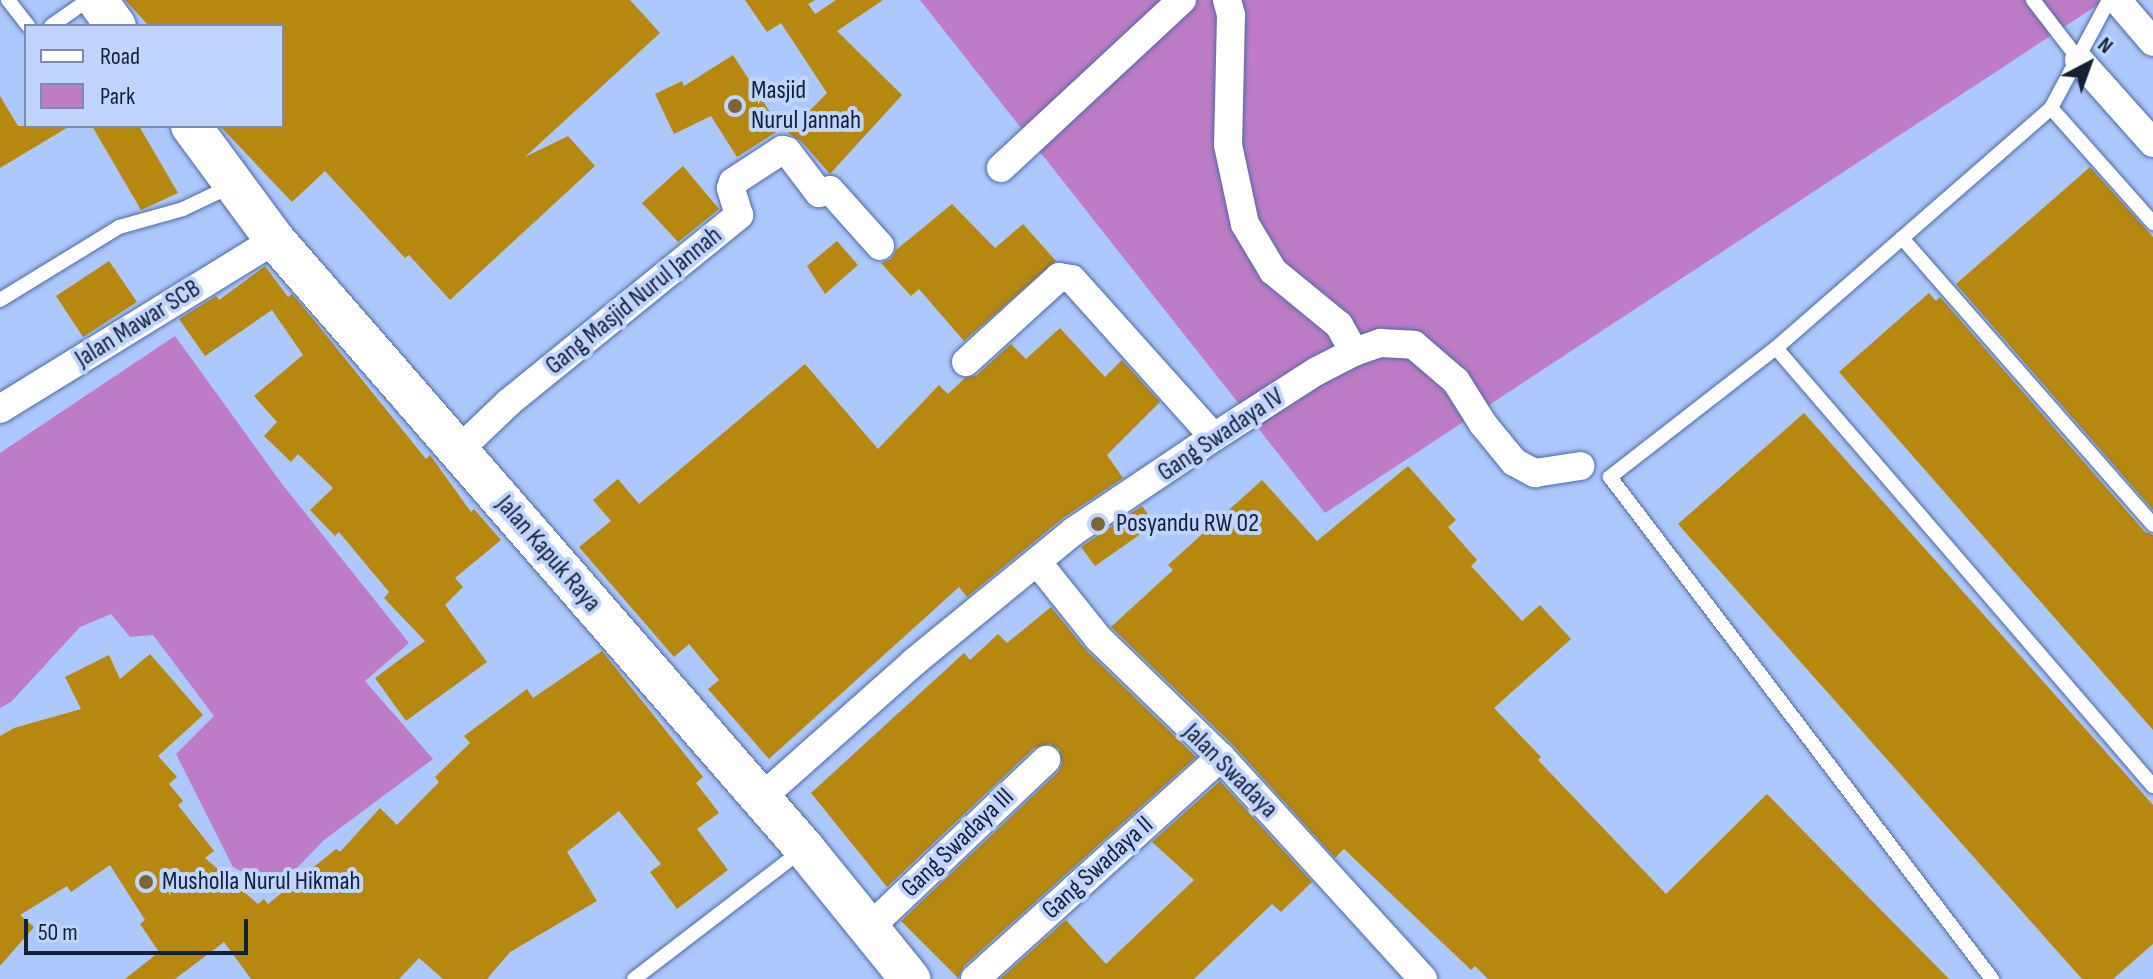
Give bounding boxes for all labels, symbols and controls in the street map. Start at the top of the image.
legend [24,24,284,128]
north arrow [2049,24,2129,104]
text: N [2092,31,2118,60]
text: Road [100,42,140,71]
place label: Masjid Nurul Jannah [751,75,861,136]
text: Park [100,82,135,111]
marker: Masjid Nurul Jannah [726,97,744,115]
street label: Gang Masjid Nurul Jannah [540,220,728,382]
street label: Jalan Mawar SCB [70,273,206,375]
street label: Gang Swadaya IV [1152,381,1290,489]
street label: Jalan Kapuk Raya [489,489,607,619]
place label: Posyandu RW 02 [1116,508,1259,540]
marker: Posyandu RW 02 [1087,513,1109,535]
street label: Jalan Swadaya [1176,717,1284,825]
street label: Gang Swadaya III [895,782,1021,904]
street label: Gang Swadaya II [1036,810,1160,926]
place label: Musholla Nurul Hikmah [162,866,361,898]
marker: Musholla Nurul Hikmah [137,873,155,891]
scale bar [28,903,252,953]
text: 50 m [38,918,78,947]

